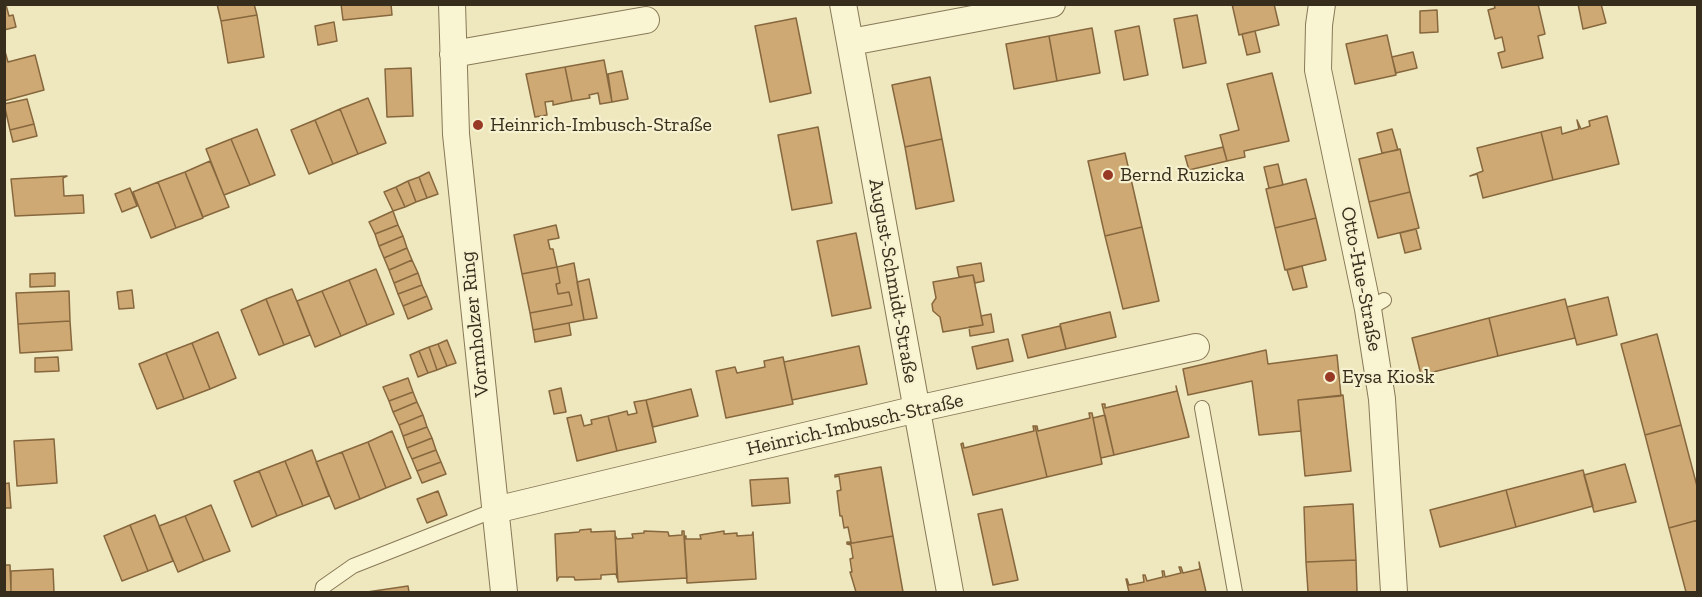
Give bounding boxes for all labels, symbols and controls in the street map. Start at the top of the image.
place label: Heinrich-Imbusch-Straße [490,113,712,137]
marker: Heinrich-Imbusch-Straße [471,118,485,132]
place label: Bernd Ruzicka [1120,163,1245,187]
marker: Bernd Ruzicka [1101,168,1115,182]
street label: August-Schmidt-Straße [863,177,923,385]
street label: Otto-Hue-Straße [1335,205,1387,353]
street label: Vormholzer Ring [455,250,495,398]
place label: Eysa Kiosk [1342,365,1435,389]
marker: Eysa Kiosk [1323,370,1337,384]
street label: Heinrich-Imbusch-Straße [744,388,966,462]

